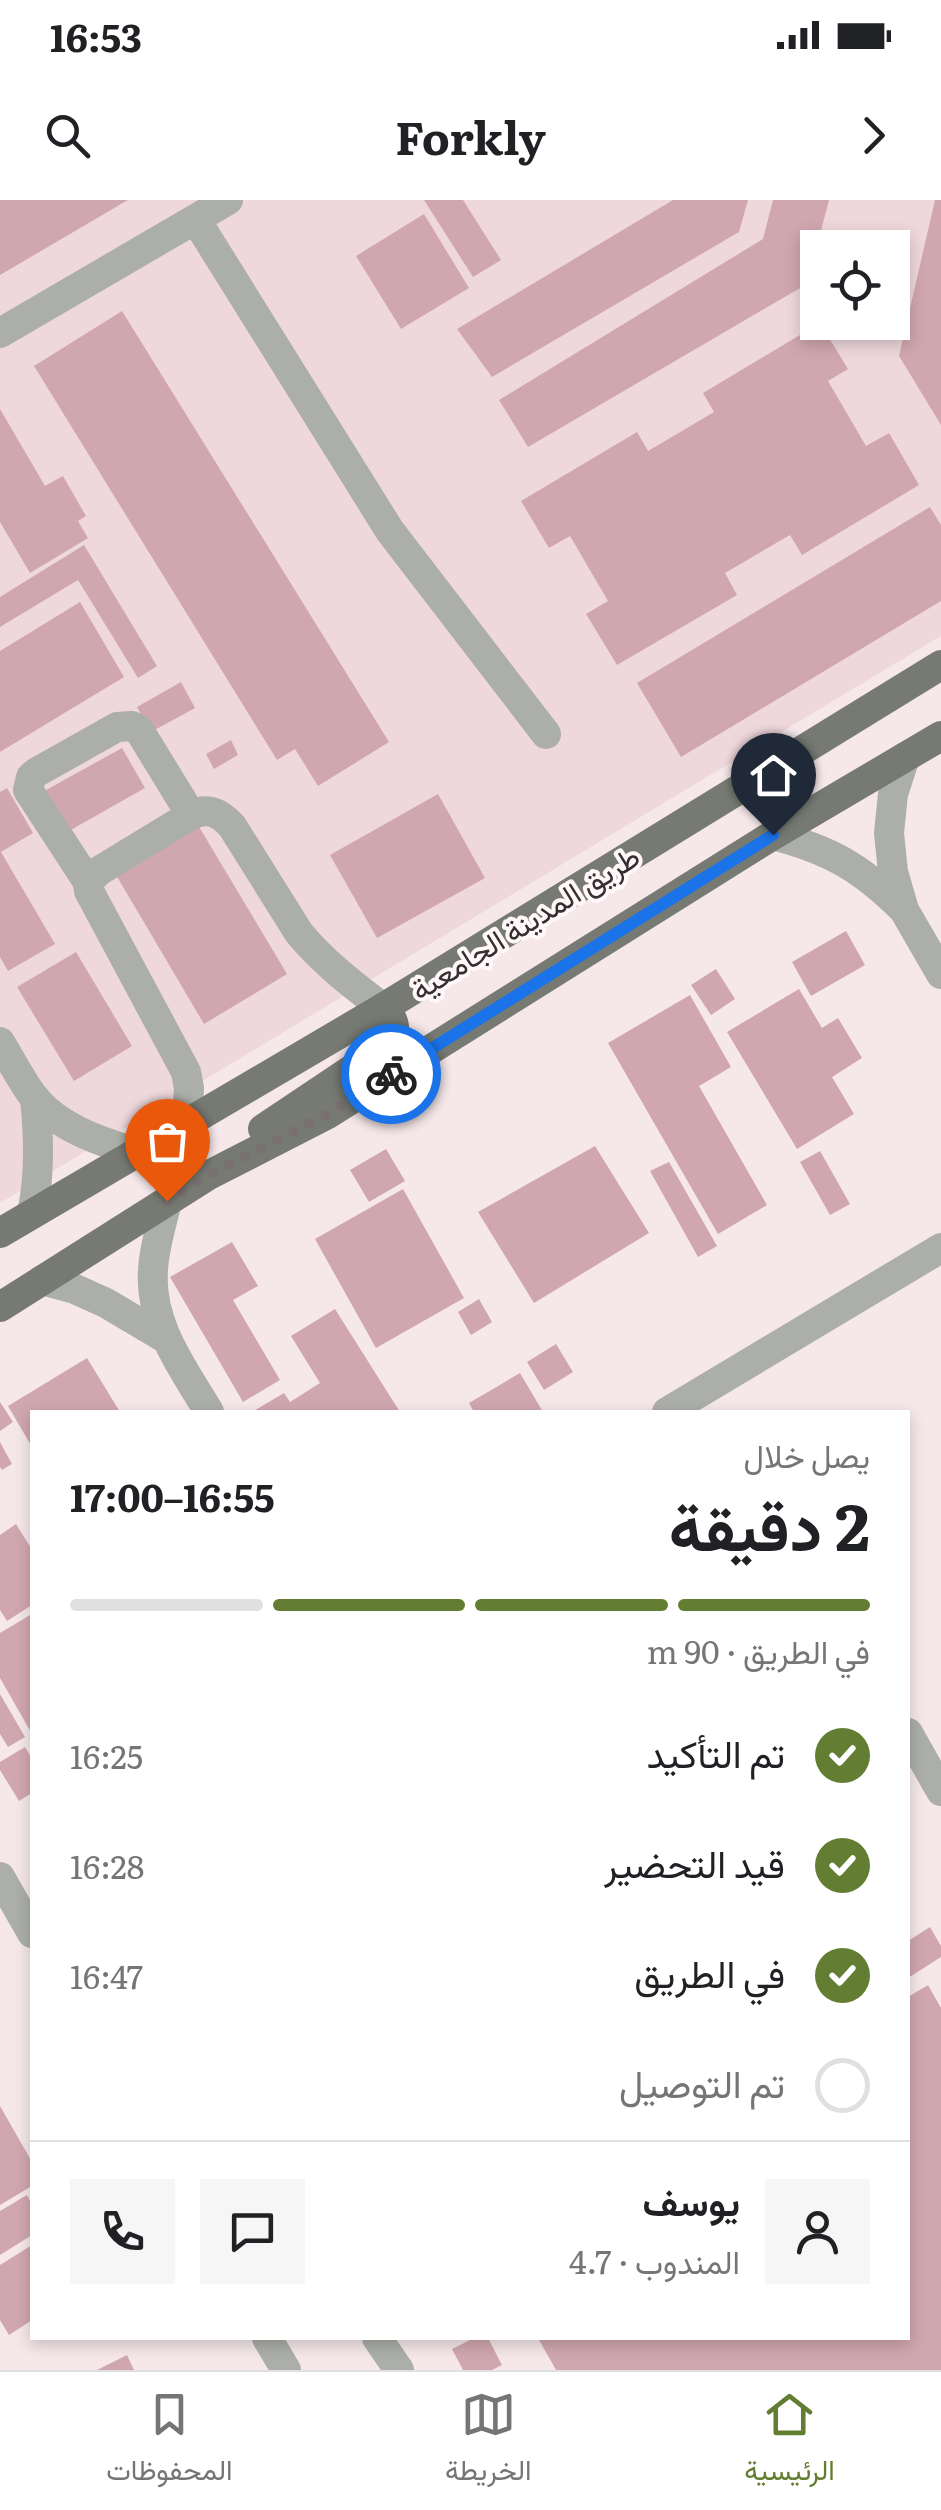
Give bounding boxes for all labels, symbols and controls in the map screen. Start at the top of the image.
text: 16:53 [50,7,142,64]
text: Forkly [395,102,546,169]
icon: search [40,108,95,163]
icon: forward [846,108,901,163]
map controls [800,230,910,340]
button: locate [800,230,910,340]
pin [731,733,816,836]
icon: home [746,748,801,803]
street label: طريق المدينة الجامعية [401,833,647,1009]
courier [341,1024,441,1124]
icon: bike [364,1047,419,1102]
pin [125,1099,210,1202]
icon: bag [140,1114,195,1169]
text: يصل خلال [743,1430,870,1478]
text: 16:55–17:00 [70,1467,275,1524]
text: 2 دقيقة [669,1474,870,1571]
text: في الطريق · 90 m [647,1626,870,1674]
text: تم التأكيد [647,1723,785,1780]
icon: check [815,1728,870,1783]
text: 16:25 [70,1731,143,1779]
text: قيد التحضير [604,1833,785,1890]
icon: check [815,1838,870,1893]
text: 16:28 [70,1841,144,1889]
text: في الطريق [634,1943,785,2000]
icon: check [815,1948,870,2003]
text: 16:47 [70,1951,143,1999]
text: تم التوصيل [619,2053,785,2110]
text: يوسف [643,2171,740,2228]
button: phone [70,2179,175,2284]
button: chat [200,2179,305,2284]
button: person [765,2179,870,2284]
text: المندوب · 4.7 [569,2236,740,2284]
tab: المحفوظات [106,2387,232,2495]
tab: الخريطة [445,2387,532,2495]
tab: الرئيسية [744,2387,835,2495]

